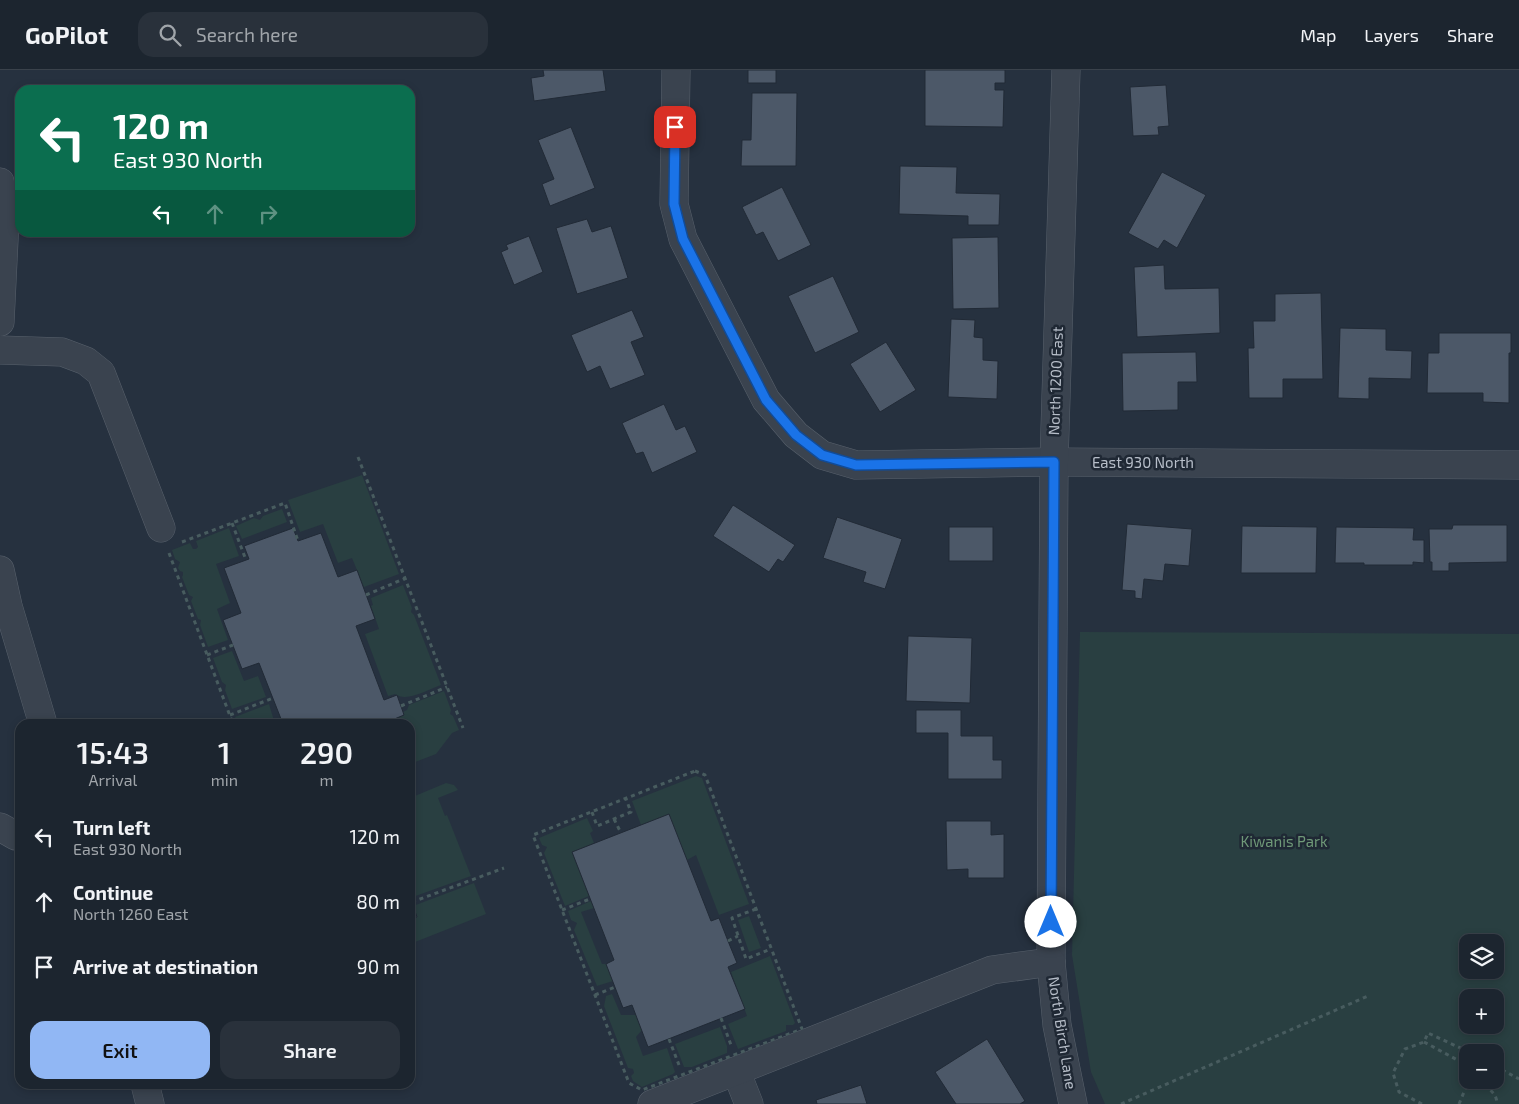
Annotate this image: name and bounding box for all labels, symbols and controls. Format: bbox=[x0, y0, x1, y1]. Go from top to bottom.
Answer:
search box bbox=[138, 12, 488, 57]
text: GoPilot bbox=[25, 20, 108, 49]
icon: search bbox=[156, 21, 184, 49]
text: Search here bbox=[196, 23, 298, 46]
text: Map bbox=[1300, 24, 1336, 46]
text: Layers bbox=[1364, 24, 1419, 46]
text: Share bbox=[1447, 24, 1494, 46]
text: 120 m bbox=[113, 104, 209, 146]
icon: left bbox=[30, 105, 95, 170]
pin bbox=[654, 106, 696, 148]
icon: arrive bbox=[661, 113, 689, 141]
text: East 930 North bbox=[113, 146, 263, 172]
icon: left bbox=[148, 200, 176, 228]
icon: ahead bbox=[201, 200, 229, 228]
icon: right bbox=[254, 200, 282, 228]
street label: North 1200 East bbox=[1044, 326, 1066, 436]
street label: East 930 North bbox=[1092, 453, 1194, 471]
text: 15:43 bbox=[77, 734, 149, 770]
text: 1 bbox=[218, 734, 231, 770]
text: 290 bbox=[300, 734, 353, 770]
text: Arrival bbox=[89, 770, 137, 789]
text: min bbox=[211, 770, 238, 789]
text: m bbox=[319, 770, 334, 789]
text: Turn left bbox=[73, 816, 150, 839]
icon: left bbox=[30, 823, 58, 851]
text: 120 m bbox=[349, 825, 400, 848]
park label: Kiwanis Park bbox=[1240, 832, 1328, 850]
text: East 930 North bbox=[73, 839, 182, 858]
text: Continue bbox=[73, 881, 153, 904]
icon: ahead bbox=[30, 888, 58, 916]
text: 80 m bbox=[356, 890, 400, 913]
position arrow bbox=[1024, 895, 1076, 947]
text: North 1260 East bbox=[73, 904, 188, 923]
map controls bbox=[1459, 934, 1504, 1089]
button: layers bbox=[1459, 934, 1504, 979]
icon: arrive bbox=[30, 953, 58, 981]
text: Arrive at destination bbox=[73, 955, 258, 978]
text: 90 m bbox=[357, 955, 400, 978]
street label: North Birch Lane bbox=[1045, 975, 1081, 1090]
button: + bbox=[1459, 989, 1504, 1034]
button: Exit bbox=[30, 1021, 210, 1079]
button: Share bbox=[220, 1021, 400, 1079]
button: − bbox=[1459, 1044, 1504, 1089]

